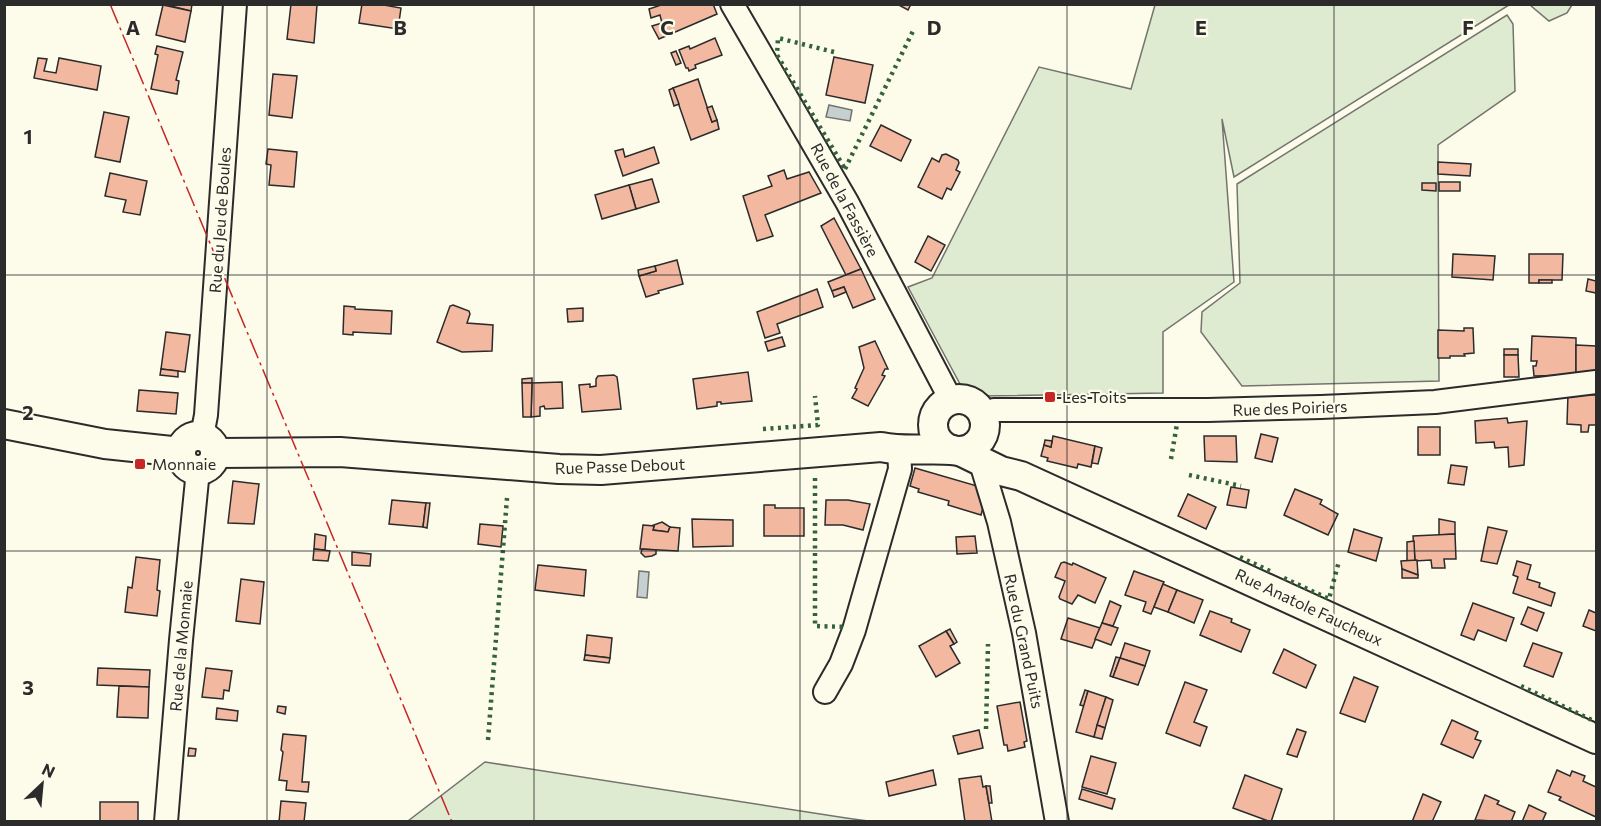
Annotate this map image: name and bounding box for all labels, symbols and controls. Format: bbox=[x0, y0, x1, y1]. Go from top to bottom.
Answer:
text: A bbox=[126, 15, 140, 39]
text: B bbox=[393, 15, 407, 39]
text: C bbox=[660, 15, 674, 39]
text: D bbox=[927, 15, 941, 39]
text: E bbox=[1195, 15, 1207, 39]
text: F bbox=[1462, 15, 1474, 39]
text: 1 bbox=[23, 124, 33, 148]
street label: Rue de la Fassière bbox=[807, 140, 883, 260]
street label: Rue du Jeu de Boules bbox=[205, 146, 234, 294]
place label: Les Toits bbox=[1062, 387, 1126, 406]
marker: Les Toits bbox=[1043, 390, 1057, 404]
street label: Rue des Poiriers bbox=[1232, 396, 1348, 419]
text: 2 bbox=[22, 400, 34, 424]
place label: Monnaie bbox=[152, 454, 216, 473]
street label: Rue Passe Debout bbox=[555, 454, 686, 477]
marker: Monnaie bbox=[133, 457, 147, 471]
street label: Rue Anatole Faucheux bbox=[1233, 564, 1386, 649]
street label: Rue du Grand Puits bbox=[1001, 572, 1048, 710]
street label: Rue de la Monnaie bbox=[165, 580, 196, 712]
text: 3 bbox=[22, 675, 34, 699]
north arrow bbox=[12, 754, 72, 814]
text: N bbox=[39, 759, 58, 781]

